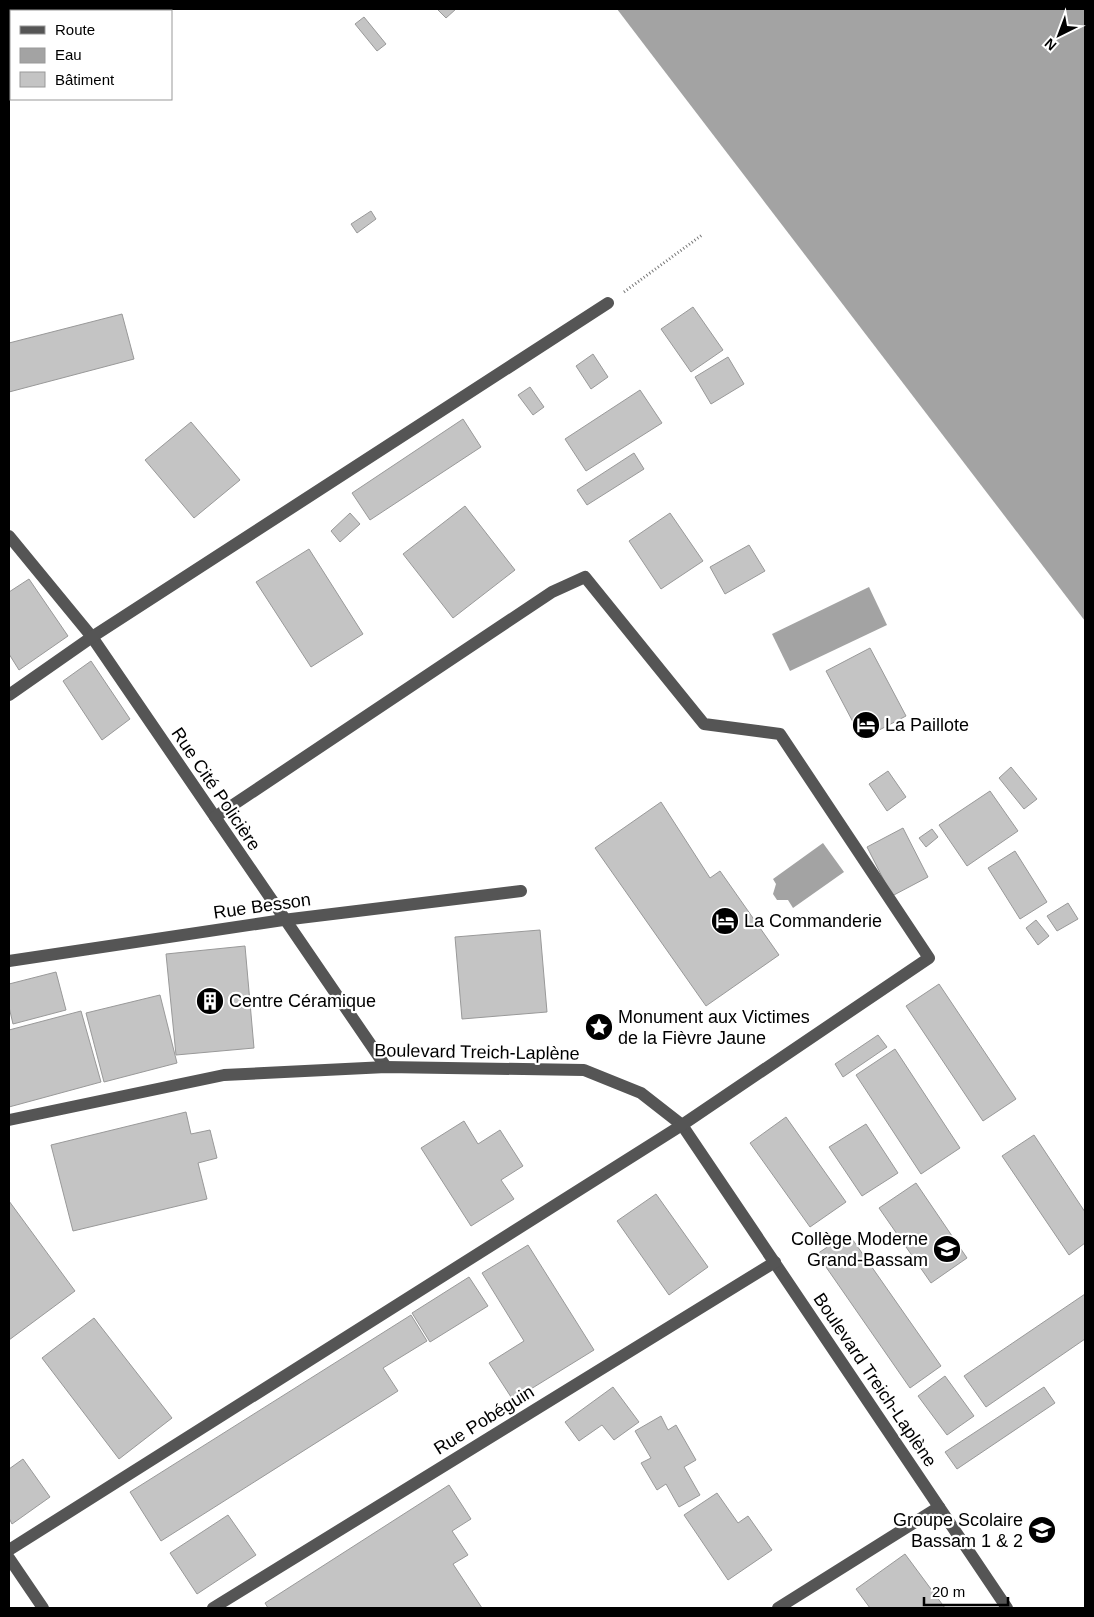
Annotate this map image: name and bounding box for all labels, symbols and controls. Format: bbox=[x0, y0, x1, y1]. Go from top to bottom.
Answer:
legend bbox=[10, 10, 172, 100]
north arrow bbox=[1034, 10, 1084, 60]
text: Route bbox=[55, 21, 95, 38]
text: N bbox=[1041, 35, 1059, 54]
text: Eau bbox=[55, 46, 82, 63]
text: Bâtiment bbox=[55, 71, 115, 88]
hotel icon: La Paillote bbox=[851, 710, 881, 740]
place label: La Paillote bbox=[885, 715, 969, 735]
street label: Rue Cité Policière bbox=[167, 724, 265, 854]
street label: Rue Besson bbox=[212, 889, 312, 923]
hotel icon: La Commanderie bbox=[710, 906, 740, 936]
place label: La Commanderie bbox=[744, 911, 882, 931]
building icon: Centre Céramique bbox=[195, 986, 225, 1016]
place label: Centre Céramique bbox=[229, 991, 376, 1011]
place label: Monument aux Victimes de la Fièvre Jaune bbox=[618, 1007, 810, 1048]
place icon: Monument aux Victimes de la Fièvre Jaune bbox=[584, 1012, 614, 1042]
street label: Boulevard Treich-Laplène bbox=[374, 1040, 580, 1064]
place label: Collège Moderne Grand-Bassam bbox=[791, 1229, 928, 1270]
school or university icon: Collège Moderne Grand-Bassam bbox=[932, 1234, 962, 1264]
street label: Boulevard Treich-Laplène bbox=[809, 1289, 941, 1471]
street label: Rue Pobéguin bbox=[430, 1381, 538, 1459]
place label: Groupe Scolaire Bassam 1 & 2 bbox=[893, 1510, 1023, 1551]
school or university icon: Groupe Scolaire Bassam 1 & 2 bbox=[1027, 1515, 1057, 1545]
scale bar bbox=[924, 1574, 1008, 1606]
text: 20 m bbox=[932, 1583, 965, 1600]

